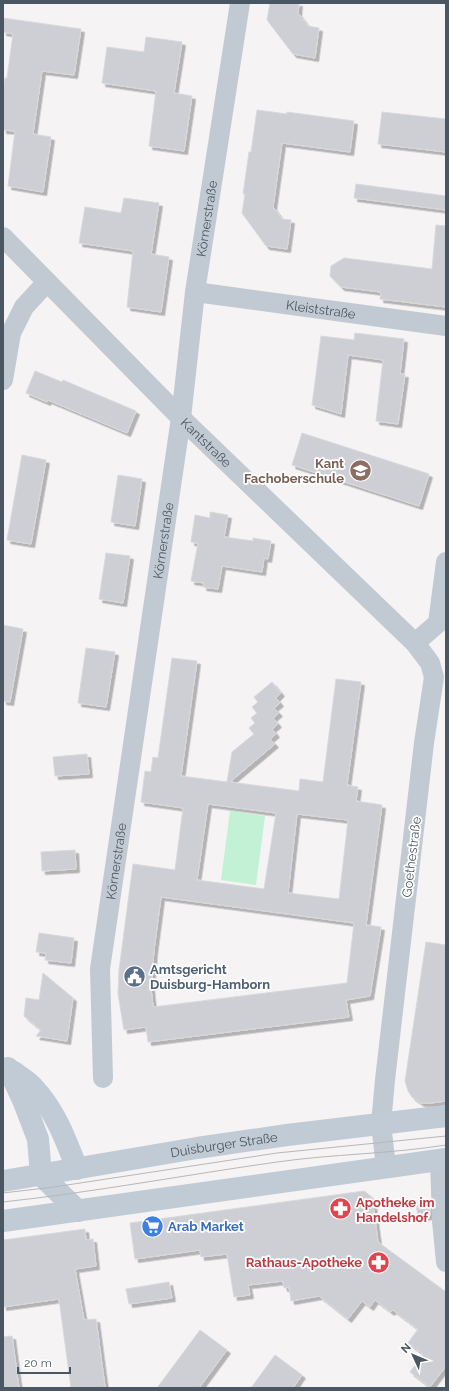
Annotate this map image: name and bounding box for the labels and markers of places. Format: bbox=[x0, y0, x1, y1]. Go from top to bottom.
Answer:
place label: Kant Fachoberschule bbox=[244, 456, 344, 486]
school or university icon: Kant Fachoberschule bbox=[347, 457, 373, 483]
place label: Amtsgericht Duisburg-Hamborn bbox=[150, 962, 270, 992]
public building icon: Amtsgericht Duisburg-Hamborn bbox=[122, 963, 148, 989]
place label: Apotheke im Handelshof bbox=[356, 1195, 435, 1225]
pharmacy icon: Apotheke im Handelshof bbox=[327, 1196, 353, 1222]
supermarket icon: Arab Market bbox=[139, 1213, 165, 1239]
place label: Arab Market bbox=[168, 1219, 244, 1234]
pharmacy icon: Rathaus-Apotheke bbox=[365, 1249, 391, 1275]
place label: Rathaus-Apotheke bbox=[246, 1255, 362, 1270]

